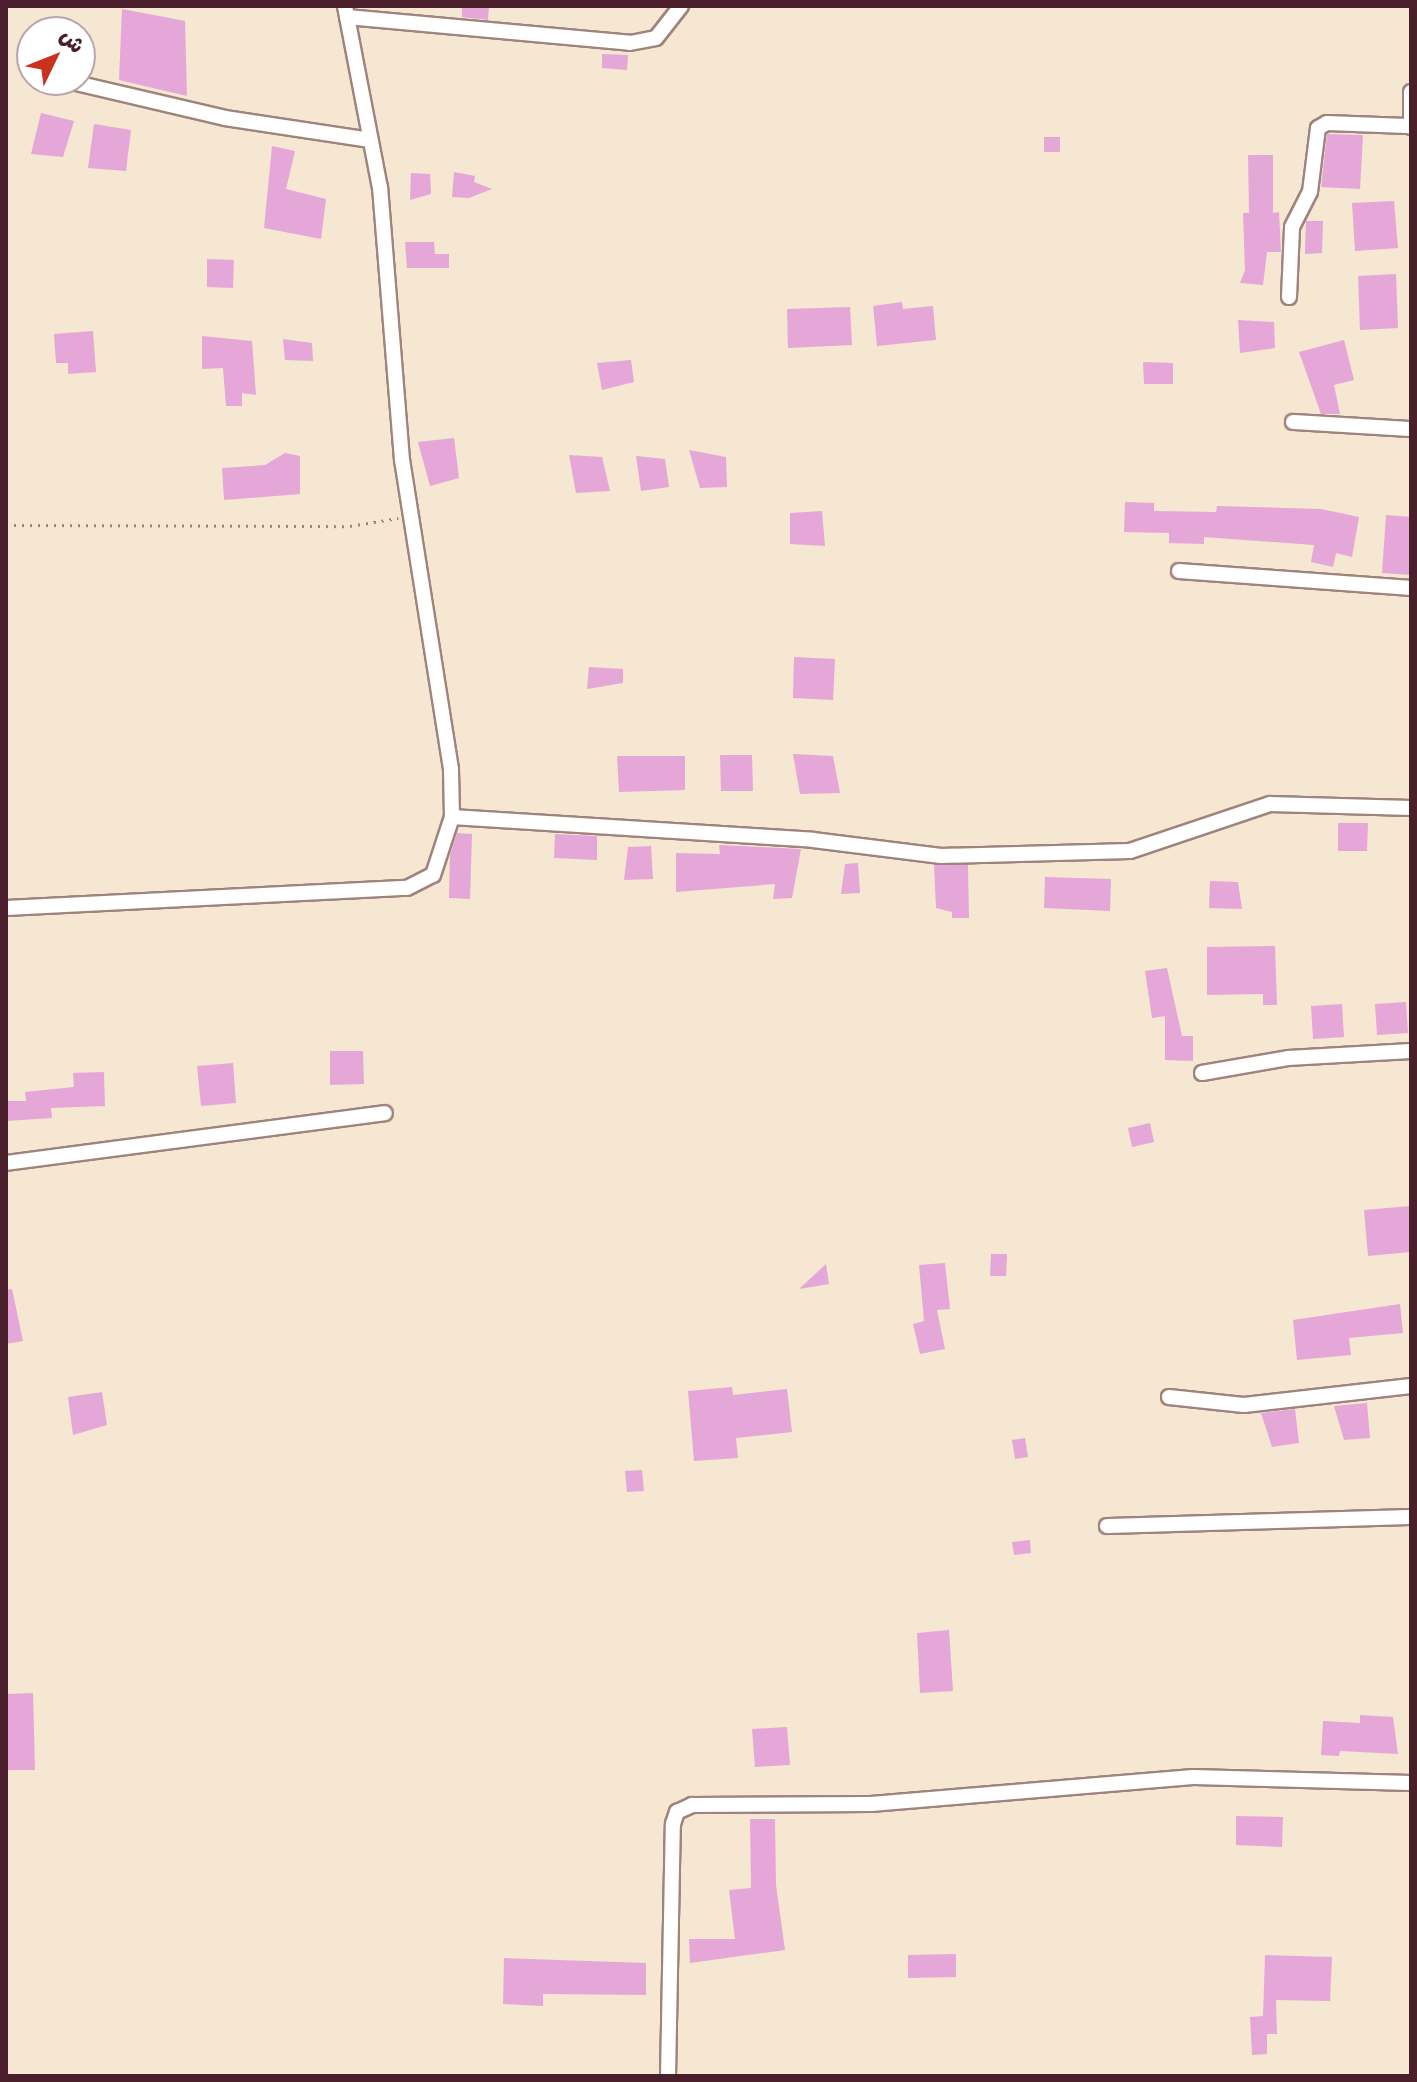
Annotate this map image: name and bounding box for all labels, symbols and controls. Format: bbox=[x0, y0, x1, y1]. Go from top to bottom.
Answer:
north arrow bbox=[16, 16, 96, 96]
text: ش bbox=[54, 23, 91, 59]

